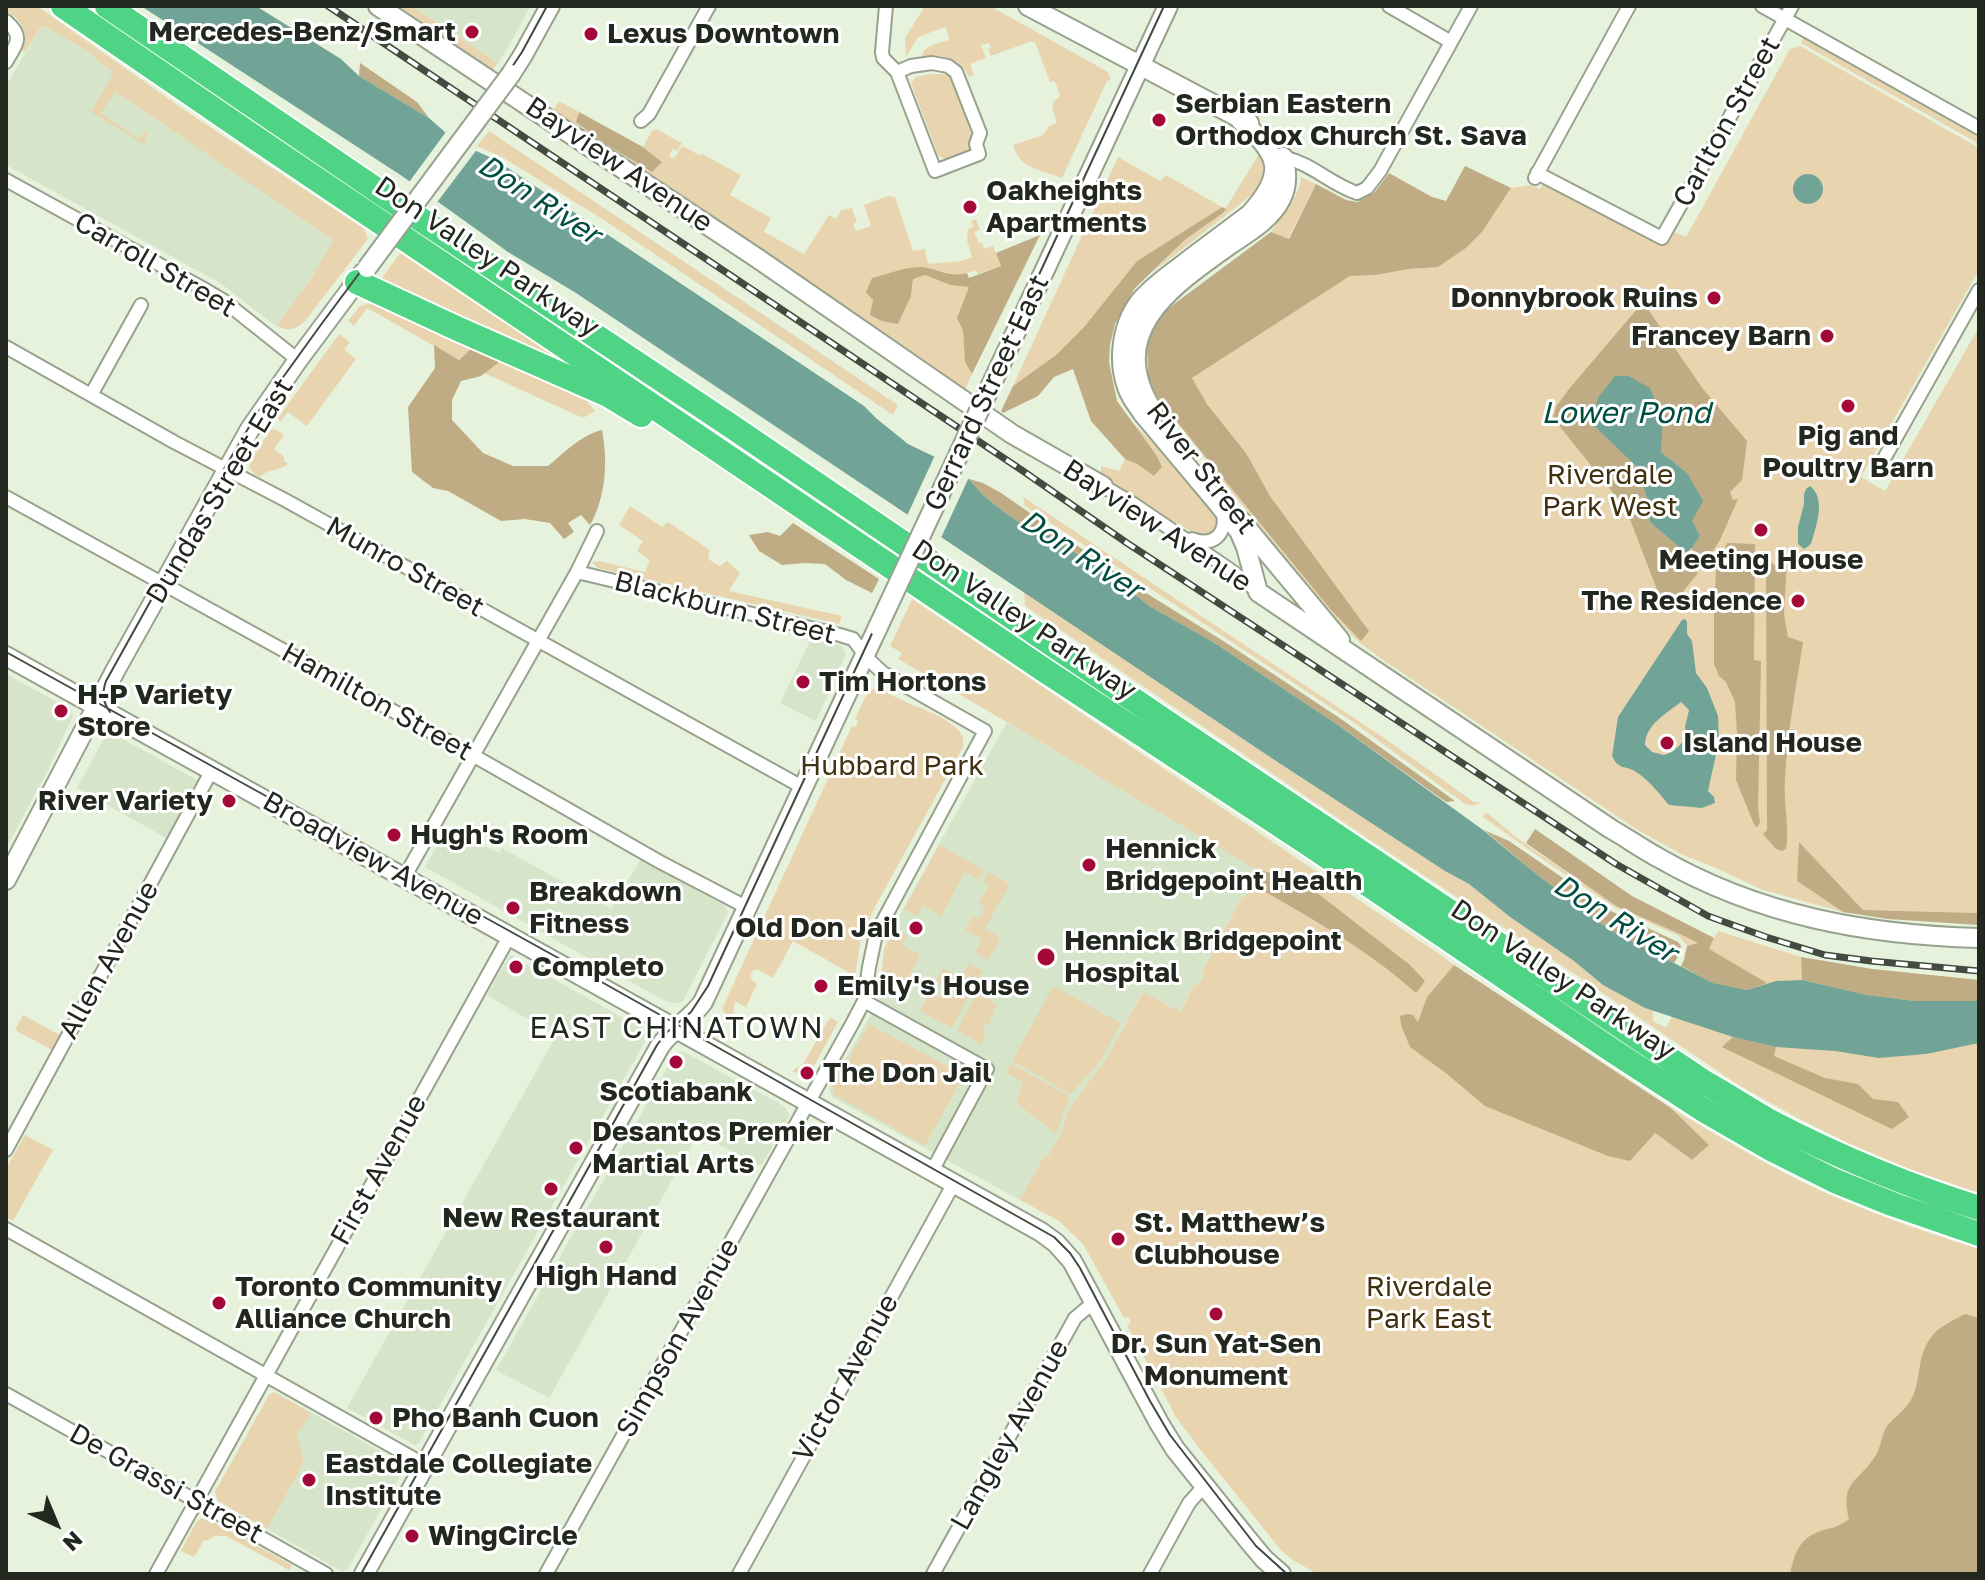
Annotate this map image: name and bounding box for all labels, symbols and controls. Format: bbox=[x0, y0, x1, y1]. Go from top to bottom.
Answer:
place label: Mercedes-Benz/Smart bbox=[148, 15, 456, 49]
place label: Lexus Downtown bbox=[607, 17, 839, 51]
marker: Mercedes-Benz/Smart bbox=[463, 23, 481, 41]
marker: Lexus Downtown bbox=[582, 25, 600, 43]
street label: Carlton Street bbox=[1666, 31, 1788, 213]
place label: Serbian Eastern Orthodox Church St. Sava bbox=[1175, 87, 1527, 153]
street label: Bayview Avenue bbox=[519, 90, 719, 240]
marker: Serbian Eastern Orthodox Church St. Sava bbox=[1150, 111, 1168, 129]
water label: Don River bbox=[471, 147, 607, 253]
street label: Don Valley Parkway bbox=[368, 169, 606, 345]
place label: Oakheights Apartments bbox=[986, 174, 1147, 240]
marker: Oakheights Apartments bbox=[961, 198, 979, 216]
street label: Carroll Street bbox=[68, 205, 242, 325]
street label: Gerrard Street East bbox=[918, 270, 1056, 516]
place label: Donnybrook Ruins bbox=[1450, 281, 1698, 315]
marker: Donnybrook Ruins bbox=[1705, 289, 1723, 307]
place label: Francey Barn bbox=[1631, 319, 1811, 353]
marker: Francey Barn bbox=[1818, 327, 1836, 345]
street label: Dundas Street East bbox=[139, 372, 301, 610]
street label: River Street bbox=[1139, 395, 1263, 541]
water label: Lower Pond bbox=[1541, 395, 1711, 431]
marker: Pig and Poultry Barn bbox=[1839, 397, 1857, 415]
place label: Pig and Poultry Barn bbox=[1762, 419, 1934, 485]
street label: Bayview Avenue bbox=[1056, 452, 1258, 600]
park label: Riverdale Park West bbox=[1542, 458, 1678, 524]
water label: Don River bbox=[1013, 502, 1149, 608]
street label: Munro Street bbox=[320, 510, 490, 624]
marker: Meeting House bbox=[1752, 521, 1770, 539]
street label: Don Valley Parkway bbox=[905, 532, 1143, 708]
place label: Meeting House bbox=[1659, 543, 1863, 577]
street label: Blackburn Street bbox=[611, 564, 839, 652]
place label: The Residence bbox=[1581, 584, 1782, 618]
marker: The Residence bbox=[1789, 592, 1807, 610]
street label: Hamilton Street bbox=[276, 636, 478, 768]
place label: Tim Hortons bbox=[819, 665, 987, 699]
marker: Tim Hortons bbox=[794, 673, 812, 691]
place label: H-P Variety Store bbox=[77, 678, 232, 744]
marker: H-P Variety Store bbox=[52, 702, 70, 720]
place label: Island House bbox=[1683, 726, 1862, 760]
marker: Island House bbox=[1658, 734, 1676, 752]
park label: Hubbard Park bbox=[800, 749, 984, 783]
place label: River Variety bbox=[38, 784, 213, 818]
street label: Broadview Avenue bbox=[257, 784, 489, 934]
marker: River Variety bbox=[220, 792, 238, 810]
place label: Hugh's Room bbox=[410, 818, 588, 852]
marker: Hugh's Room bbox=[385, 826, 403, 844]
place label: Hennick Bridgepoint Health bbox=[1105, 832, 1362, 898]
marker: Hennick Bridgepoint Health bbox=[1080, 856, 1098, 874]
water label: Don River bbox=[1547, 867, 1683, 971]
street label: Allen Avenue bbox=[52, 875, 166, 1045]
place label: Breakdown Fitness bbox=[529, 875, 682, 941]
street label: Don Valley Parkway bbox=[1444, 892, 1682, 1068]
marker: Breakdown Fitness bbox=[504, 899, 522, 917]
place label: Old Don Jail bbox=[735, 911, 900, 945]
marker: Old Don Jail bbox=[907, 919, 925, 937]
place label: Hennick Bridgepoint Hospital bbox=[1064, 924, 1342, 990]
marker: Hennick Bridgepoint Hospital bbox=[1035, 946, 1057, 968]
place label: Completo bbox=[532, 950, 664, 984]
marker: Completo bbox=[507, 958, 525, 976]
place label: Emily's House bbox=[837, 969, 1030, 1003]
marker: Emily's House bbox=[812, 977, 830, 995]
district label: EAST CHINATOWN bbox=[529, 1010, 825, 1046]
marker: Scotiabank bbox=[667, 1053, 685, 1071]
place label: The Don Jail bbox=[823, 1056, 992, 1090]
marker: The Don Jail bbox=[798, 1064, 816, 1082]
place label: Scotiabank bbox=[599, 1075, 753, 1109]
street label: First Avenue bbox=[324, 1089, 434, 1251]
place label: Desantos Premier Martial Arts bbox=[592, 1115, 833, 1181]
marker: Desantos Premier Martial Arts bbox=[567, 1139, 585, 1157]
marker: New Restaurant bbox=[542, 1180, 560, 1198]
place label: New Restaurant bbox=[442, 1201, 660, 1235]
place label: St. Matthew’s Clubhouse bbox=[1134, 1206, 1325, 1272]
marker: St. Matthew’s Clubhouse bbox=[1109, 1230, 1127, 1248]
street label: Simpson Avenue bbox=[609, 1233, 747, 1443]
marker: High Hand bbox=[597, 1238, 615, 1256]
place label: High Hand bbox=[535, 1259, 677, 1293]
place label: Toronto Community Alliance Church bbox=[235, 1270, 502, 1336]
park label: Riverdale Park East bbox=[1366, 1270, 1492, 1336]
street label: Victor Avenue bbox=[786, 1288, 906, 1468]
marker: Toronto Community Alliance Church bbox=[210, 1294, 228, 1312]
marker: Dr. Sun Yat-Sen Monument bbox=[1207, 1305, 1225, 1323]
place label: Dr. Sun Yat-Sen Monument bbox=[1111, 1327, 1321, 1393]
street label: Langley Avenue bbox=[944, 1334, 1076, 1536]
place label: Pho Banh Cuon bbox=[392, 1401, 599, 1435]
marker: Pho Banh Cuon bbox=[367, 1409, 385, 1427]
street label: De Grassi Street bbox=[63, 1417, 269, 1551]
place label: Eastdale Collegiate Institute bbox=[325, 1447, 592, 1513]
marker: Eastdale Collegiate Institute bbox=[300, 1471, 318, 1489]
north arrow bbox=[16, 1484, 96, 1564]
place label: WingCircle bbox=[428, 1519, 578, 1553]
text: N bbox=[58, 1526, 88, 1557]
marker: WingCircle bbox=[403, 1527, 421, 1545]

